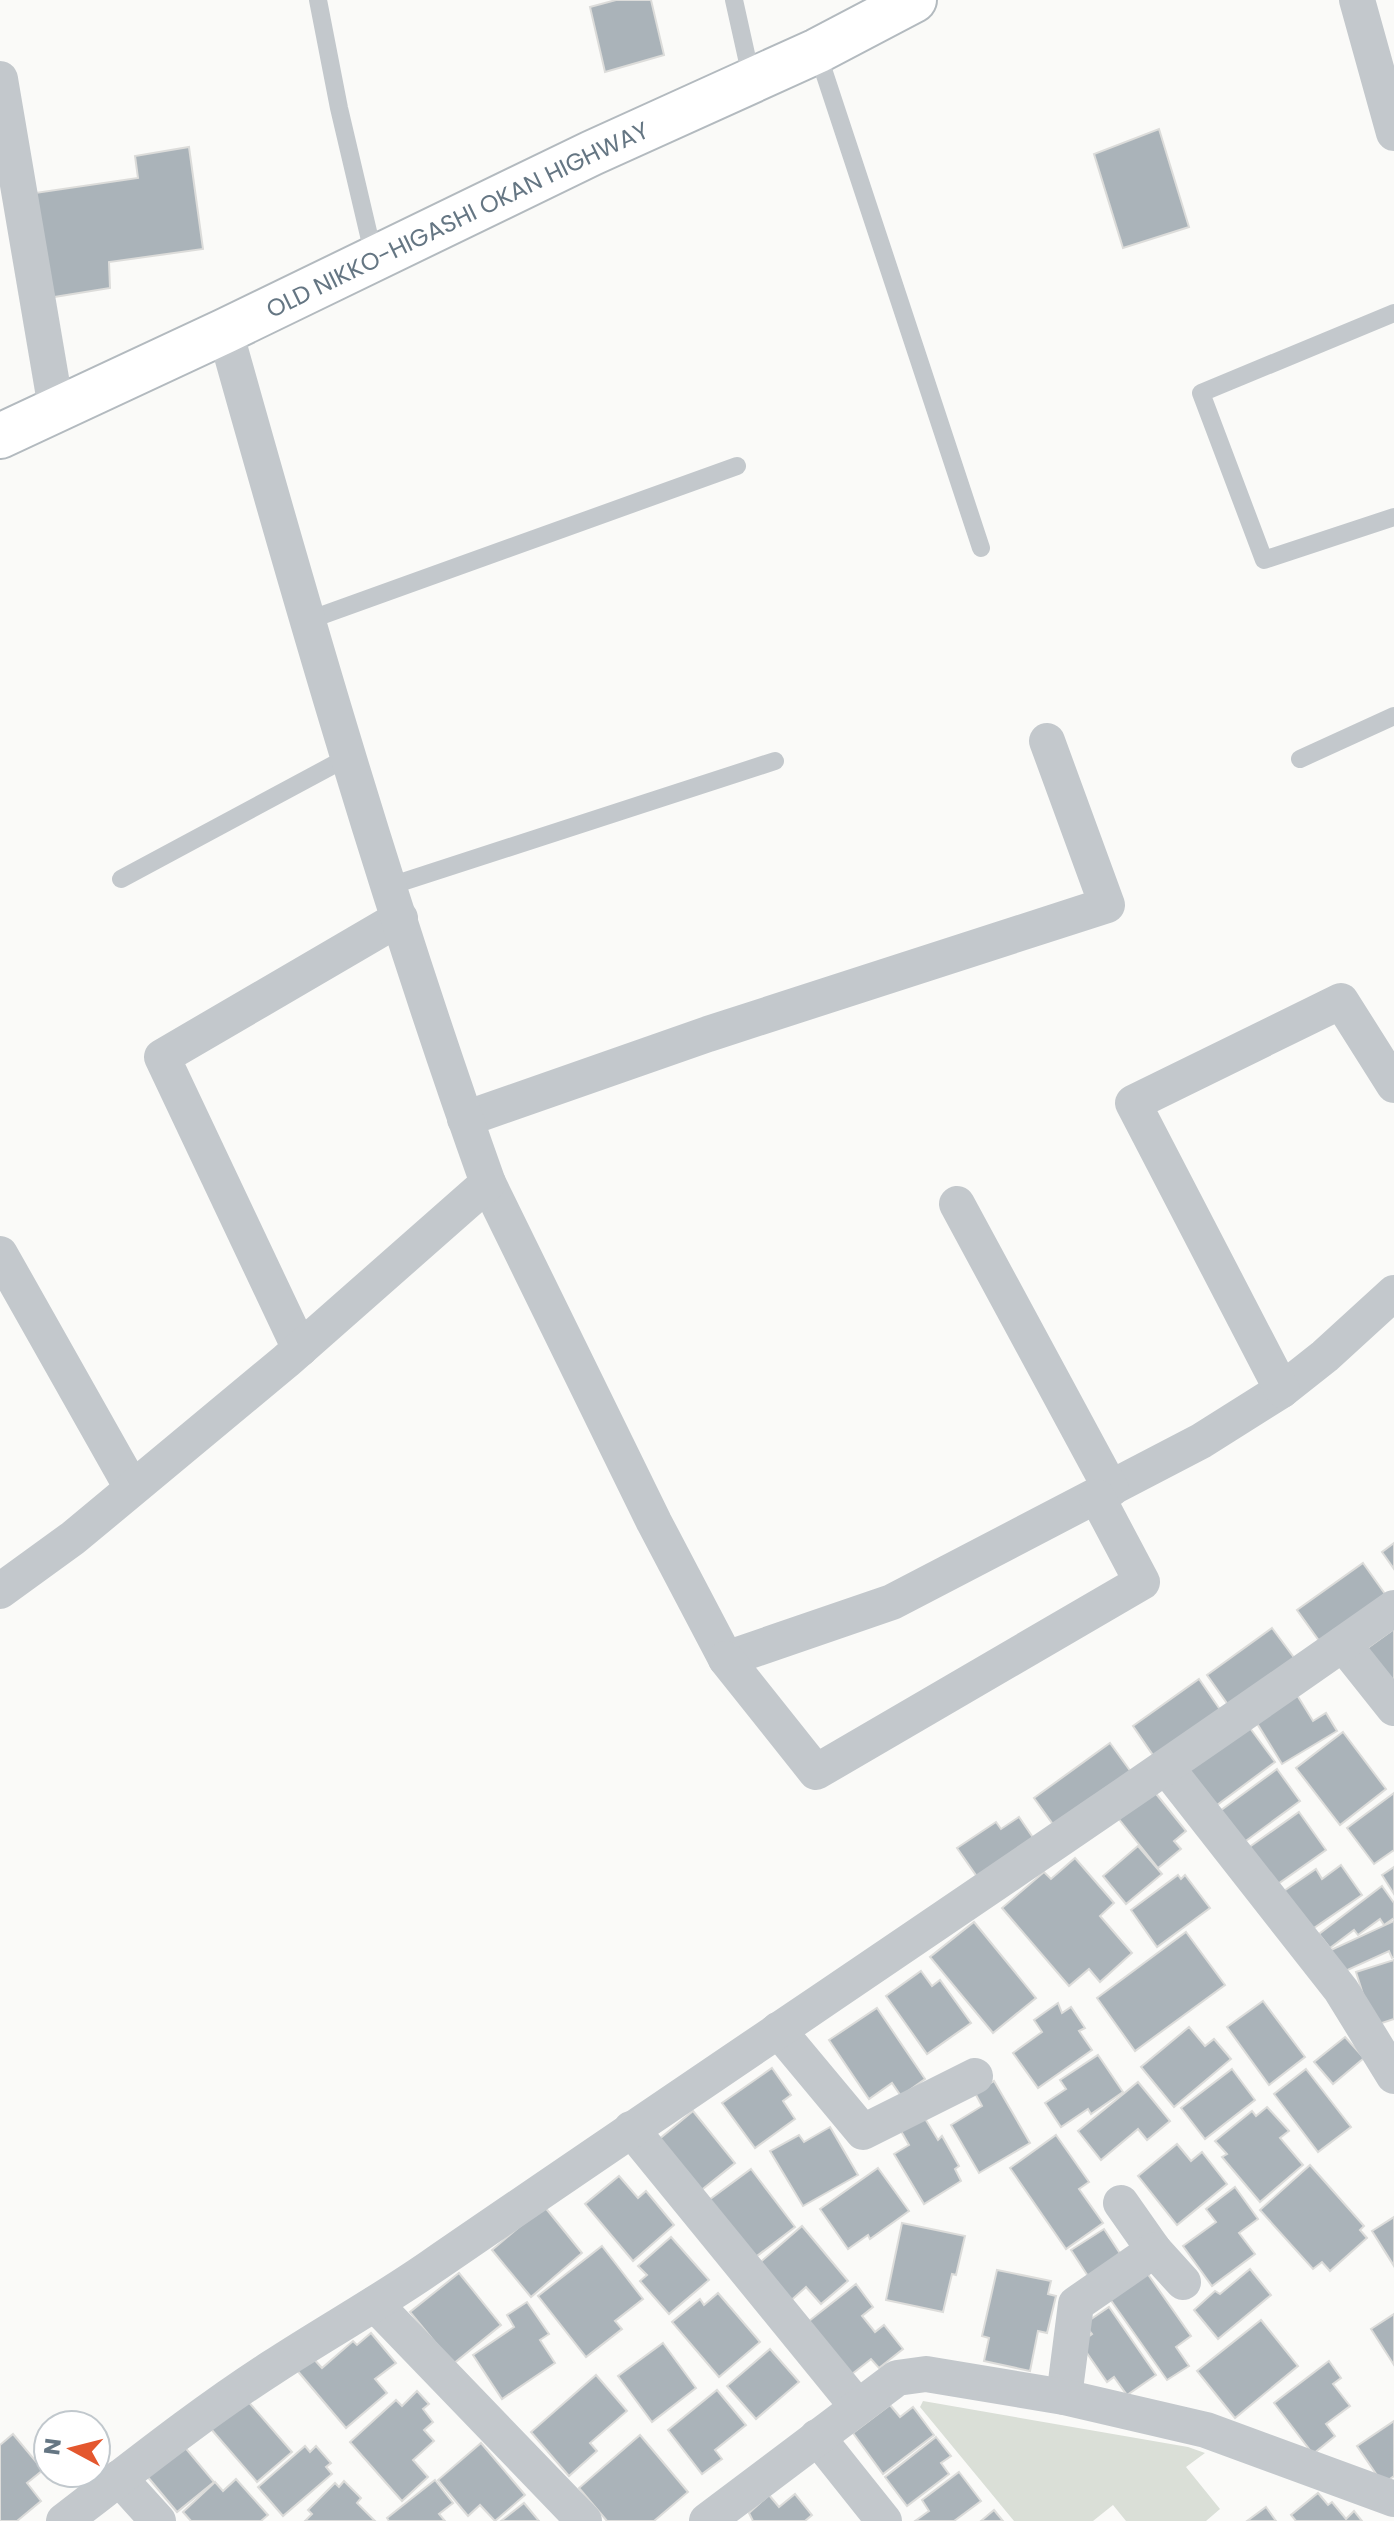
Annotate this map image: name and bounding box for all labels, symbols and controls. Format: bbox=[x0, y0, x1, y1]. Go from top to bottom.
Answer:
street label: OLD NIKKO-HIGASHI OKAN HIGHWAY bbox=[260, 113, 654, 325]
north arrow bbox=[32, 2409, 112, 2489]
text: N bbox=[36, 2437, 69, 2457]

